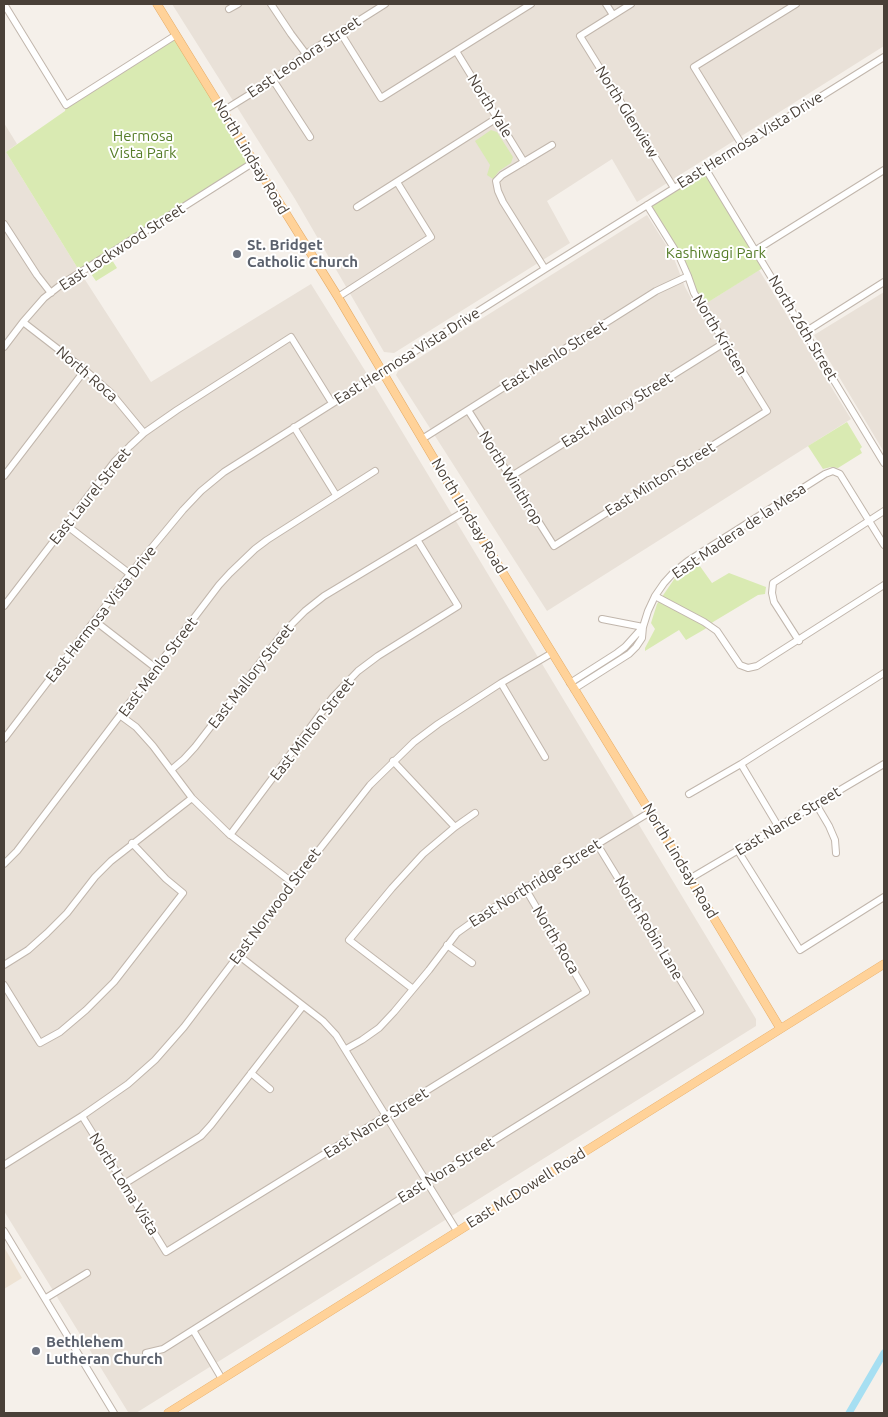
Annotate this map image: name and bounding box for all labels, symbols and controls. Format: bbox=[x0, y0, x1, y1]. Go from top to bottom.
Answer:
street label: East Leonora Street bbox=[244, 12, 364, 102]
street label: North Glenview bbox=[592, 63, 662, 161]
street label: North Yale bbox=[464, 71, 516, 141]
street label: East Hermosa Vista Drive bbox=[674, 88, 826, 192]
street label: North Lindsay Road bbox=[210, 96, 292, 218]
park label: Hermosa Vista Park bbox=[110, 127, 176, 162]
street label: East Lockwood Street bbox=[56, 200, 188, 294]
place label: St. Bridget Catholic Church bbox=[247, 236, 358, 271]
park label: Kashiwagi Park bbox=[666, 244, 766, 262]
marker: St. Bridget Catholic Church bbox=[231, 248, 243, 260]
street label: North 26th Street bbox=[764, 272, 842, 384]
street label: North Kristen bbox=[689, 291, 751, 379]
street label: East Hermosa Vista Drive bbox=[331, 304, 483, 408]
street label: East Menlo Street bbox=[498, 317, 610, 395]
street label: North Roca bbox=[52, 342, 122, 406]
street label: East Mallory Street bbox=[558, 368, 676, 452]
street label: North Winthrop bbox=[475, 428, 547, 528]
street label: East Minton Street bbox=[602, 438, 718, 520]
street label: East Laurel Street bbox=[46, 444, 134, 548]
street label: North Lindsay Road bbox=[428, 455, 510, 577]
street label: East Madera de la Mesa bbox=[669, 479, 809, 583]
street label: East Hermosa Vista Drive bbox=[42, 542, 160, 686]
street label: East Menlo Street bbox=[115, 614, 201, 720]
street label: East Mallory Street bbox=[205, 620, 297, 732]
street label: East Minton Street bbox=[266, 674, 358, 784]
street label: East Nance Street bbox=[732, 783, 844, 859]
street label: North Lindsay Road bbox=[639, 800, 721, 922]
street label: East Northridge Street bbox=[466, 835, 604, 931]
street label: East Norwood Street bbox=[225, 844, 325, 968]
street label: North Robin Lane bbox=[611, 873, 687, 983]
street label: North Roca bbox=[529, 903, 583, 977]
street label: East Nance Street bbox=[321, 1084, 431, 1162]
street label: North Loma Vista bbox=[85, 1129, 163, 1239]
street label: East Nora Street bbox=[395, 1133, 497, 1207]
street label: East McDowell Road bbox=[463, 1144, 589, 1232]
place label: Bethlehem Lutheran Church bbox=[46, 1333, 163, 1368]
marker: Bethlehem Lutheran Church bbox=[30, 1345, 42, 1357]

